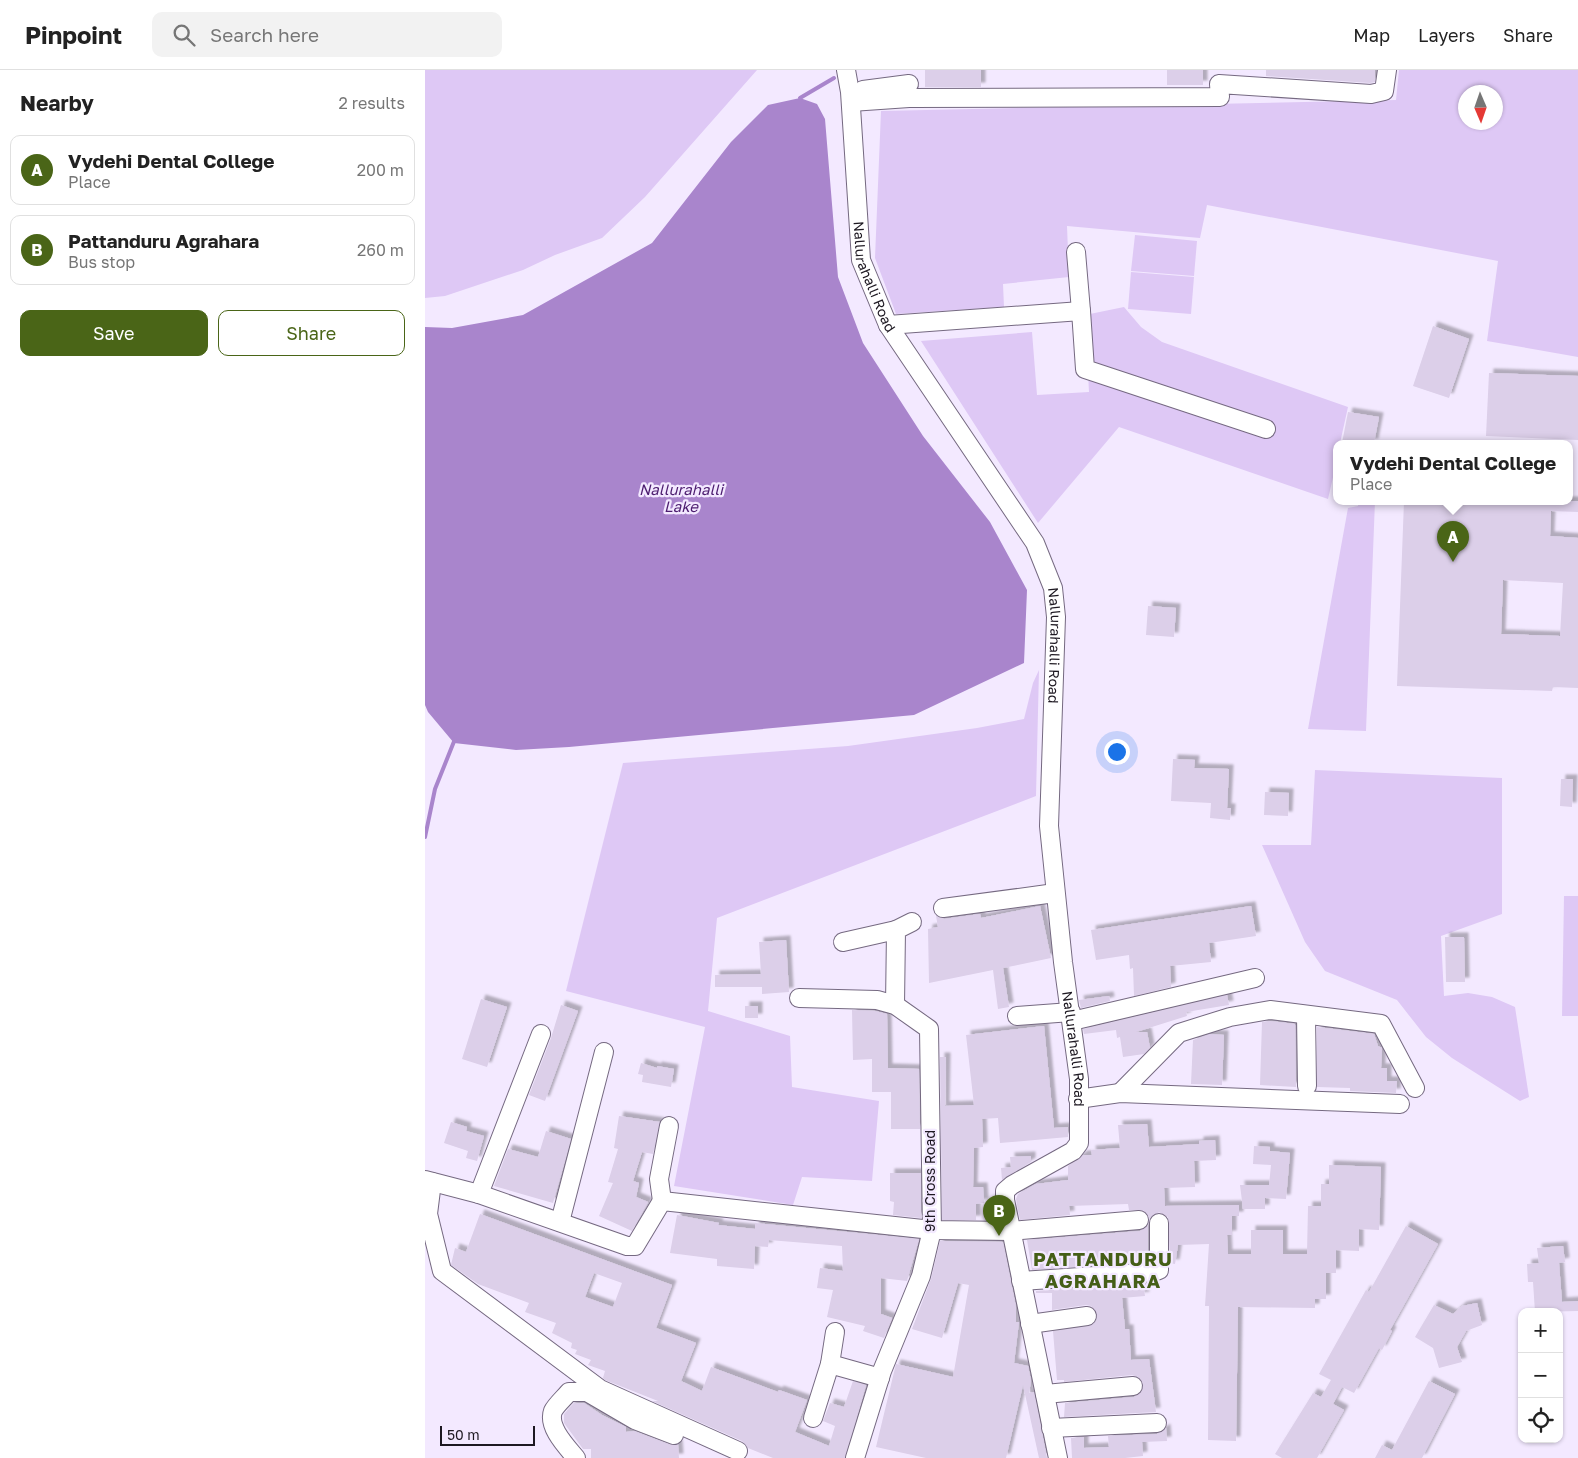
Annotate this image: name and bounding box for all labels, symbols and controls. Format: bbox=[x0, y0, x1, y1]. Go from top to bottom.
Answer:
search box bbox=[152, 12, 502, 57]
text: Pinpoint bbox=[25, 20, 122, 49]
icon: search bbox=[170, 21, 198, 49]
text: Search here bbox=[210, 23, 319, 46]
text: Map bbox=[1353, 24, 1390, 46]
text: Layers bbox=[1418, 24, 1475, 46]
text: Share bbox=[1503, 24, 1553, 46]
north arrow bbox=[1458, 85, 1503, 130]
text: Nearby bbox=[20, 90, 94, 116]
text: 2 results bbox=[339, 93, 405, 113]
text: Vydehi Dental College bbox=[68, 149, 275, 172]
text: A bbox=[31, 160, 43, 180]
text: 200 m bbox=[357, 160, 404, 180]
text: Place bbox=[68, 172, 111, 192]
street label: Nallurahalli Road bbox=[850, 221, 899, 335]
text: Pattanduru Agrahara bbox=[68, 229, 259, 252]
text: B bbox=[31, 240, 43, 260]
text: 260 m bbox=[357, 240, 404, 260]
text: Bus stop bbox=[68, 252, 135, 272]
button: Save bbox=[20, 310, 208, 356]
button: Share bbox=[218, 310, 405, 356]
popup bbox=[1333, 440, 1573, 505]
text: Vydehi Dental College bbox=[1350, 451, 1556, 474]
text: Place bbox=[1350, 474, 1392, 494]
water label: Nallurahalli Lake bbox=[639, 480, 725, 515]
pin: A bbox=[1437, 521, 1469, 562]
street label: Nallurahalli Road bbox=[1045, 586, 1065, 704]
your location bbox=[1104, 739, 1130, 765]
street label: Nallurahalli Road bbox=[1059, 990, 1088, 1107]
street label: 9th Cross Road bbox=[921, 1130, 938, 1232]
pin: B bbox=[983, 1195, 1015, 1236]
district label: PATTANDURU AGRAHARA bbox=[1033, 1247, 1173, 1292]
map controls bbox=[1518, 1308, 1563, 1443]
button: + bbox=[1518, 1308, 1563, 1353]
button: − bbox=[1518, 1353, 1563, 1398]
button: locate bbox=[1518, 1398, 1563, 1443]
scale bar bbox=[440, 1423, 535, 1446]
text: 50 m bbox=[447, 1426, 480, 1443]

